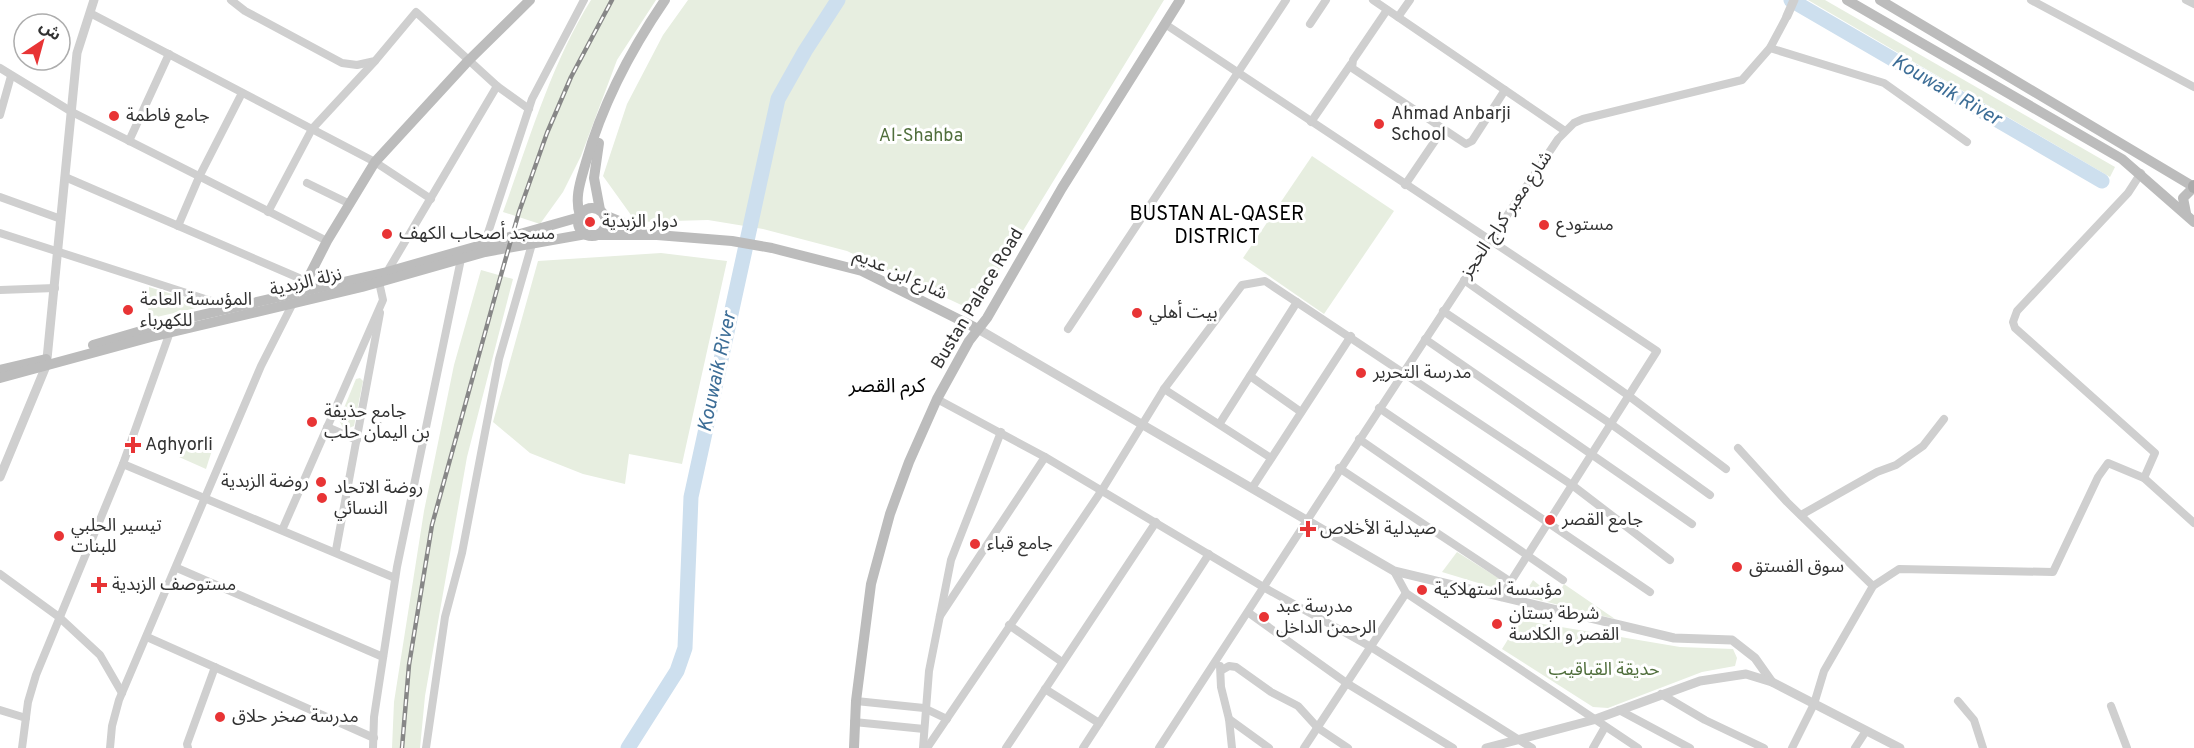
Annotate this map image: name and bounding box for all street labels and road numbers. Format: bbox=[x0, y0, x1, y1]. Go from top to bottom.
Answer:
street label: شارع معبر كراج الحجز bbox=[1455, 147, 1559, 285]
street label: Bustan Palace Road bbox=[927, 224, 1029, 374]
street label: شارع ابن عديم bbox=[849, 244, 950, 307]
street label: نزلة الزبدية bbox=[268, 264, 344, 302]

